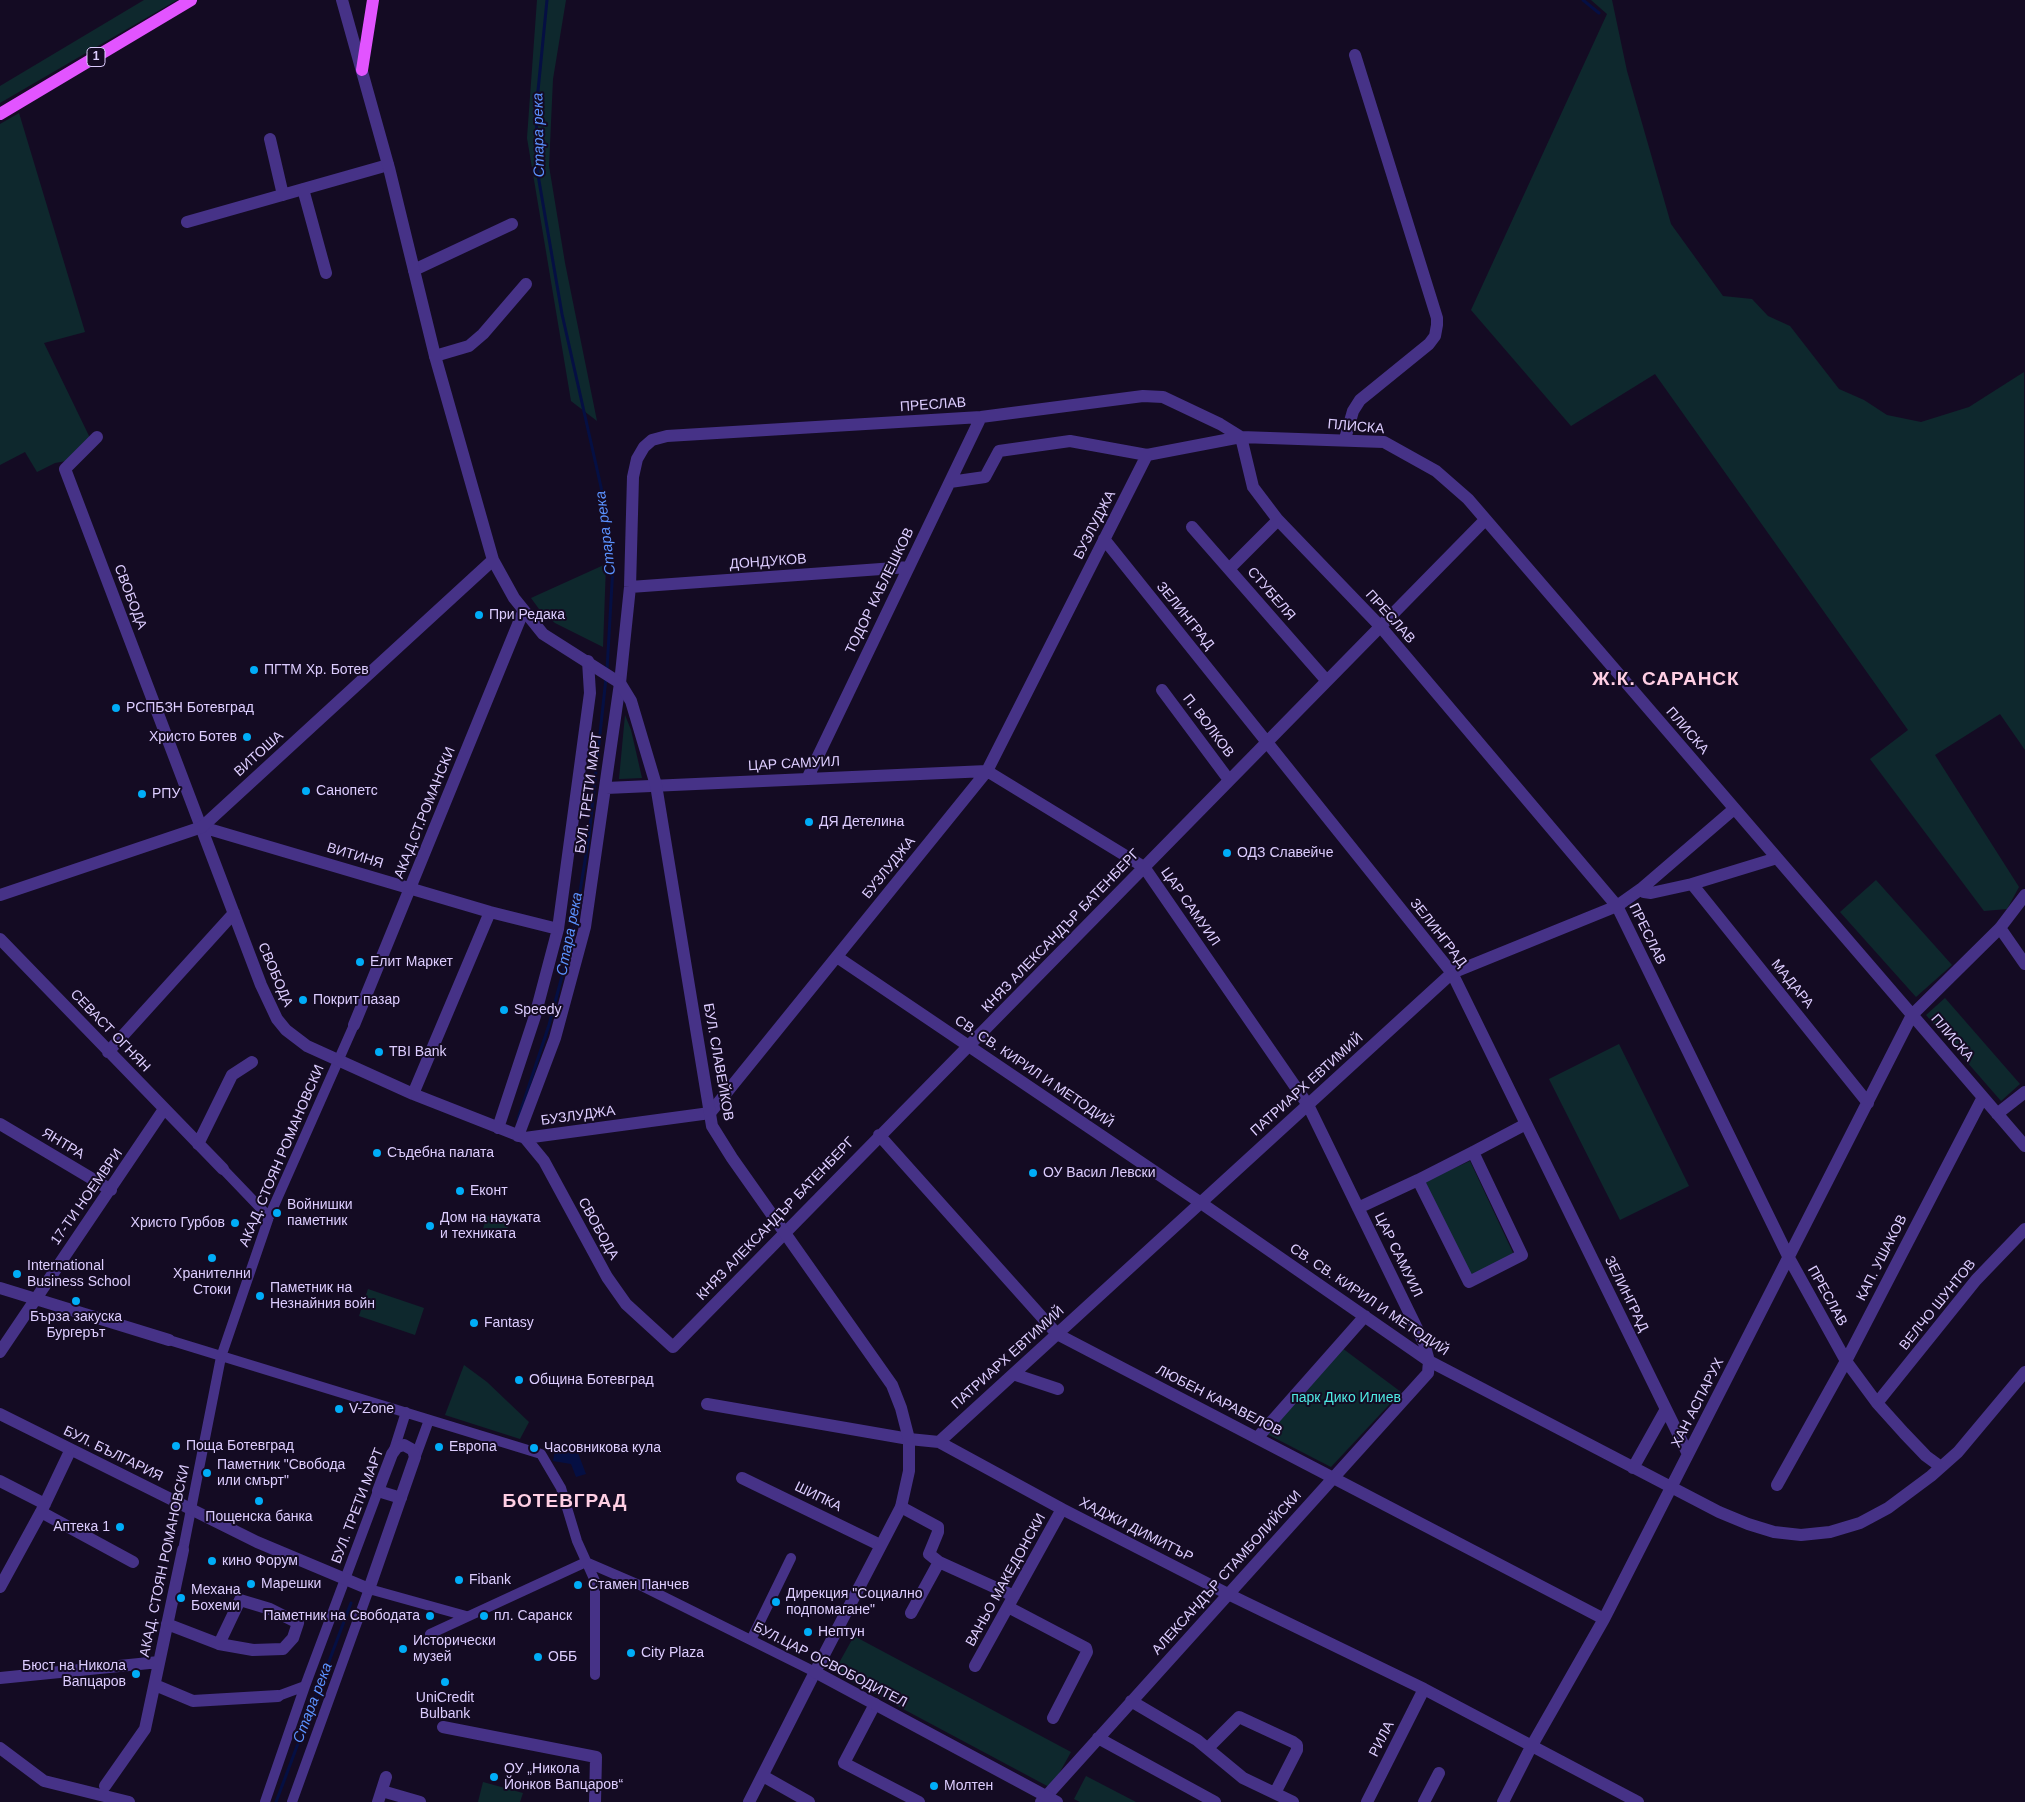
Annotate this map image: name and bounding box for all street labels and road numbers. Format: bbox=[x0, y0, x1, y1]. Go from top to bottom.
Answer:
road number: 1 bbox=[87, 48, 105, 66]
street label: ПРЕСЛАВ bbox=[899, 394, 967, 416]
street label: ПЛИСКА bbox=[1327, 416, 1385, 438]
street label: БУЗЛУДЖА bbox=[1071, 488, 1119, 562]
street label: ТОДОР КАБЛЕШКОВ bbox=[842, 525, 918, 657]
street label: ДОНДУКОВ bbox=[729, 551, 807, 573]
street label: СВОБОДА bbox=[110, 562, 150, 632]
street label: СТУБЕЛЯ bbox=[1243, 564, 1299, 624]
street label: ЗЕЛИНГРАД bbox=[1153, 579, 1217, 653]
street label: ПРЕСЛАВ bbox=[1362, 587, 1418, 647]
street label: П. ВОЛКОВ bbox=[1179, 691, 1237, 761]
street label: ПЛИСКА bbox=[1662, 704, 1712, 758]
street label: ВИТОША bbox=[231, 728, 287, 780]
street label: БУЛ. ТРЕТИ МАРТ bbox=[572, 731, 606, 855]
street label: АКАД.СТ.РОМАНСКИ bbox=[391, 745, 459, 881]
street label: ЦАР САМУИЛ bbox=[748, 753, 840, 775]
street label: БУЗЛУДЖА bbox=[859, 834, 919, 902]
street label: ВИТИНЯ bbox=[325, 839, 385, 873]
street label: КНЯЗ АЛЕКСАНДЪР БАТЕНБЕРГ bbox=[978, 846, 1144, 1016]
street label: ЦАР САМУИЛ bbox=[1157, 865, 1223, 949]
street label: ЗЕЛИНГРАД bbox=[1406, 895, 1470, 971]
street label: ПРЕСЛАВ bbox=[1625, 901, 1669, 967]
street label: СВОБОДА bbox=[254, 940, 296, 1010]
street label: МАДАРА bbox=[1767, 956, 1817, 1012]
street label: СЕВАСТ ОГНЯН bbox=[66, 986, 154, 1076]
street label: БУЛ. СЛАВЕЙКОВ bbox=[699, 1002, 737, 1122]
street label: ПЛИСКА bbox=[1927, 1011, 1977, 1065]
street label: СВ. СВ. КИРИЛ И МЕТОДИЙ bbox=[951, 1012, 1117, 1132]
street label: ПАТРИАРХ ЕВТИМИЙ bbox=[1247, 1030, 1367, 1140]
street label: АКАД. СТОЯН РОМАНОВСКИ bbox=[236, 1063, 328, 1249]
street label: БУЗЛУДЖА bbox=[540, 1102, 616, 1130]
street label: ЯНТРА bbox=[39, 1125, 87, 1163]
street label: КНЯЗ АЛЕКСАНДЪР БАТЕНБЕРГ bbox=[693, 1134, 859, 1304]
street label: 17-ТИ НОЕМВРИ bbox=[48, 1146, 126, 1248]
street label: СВОБОДА bbox=[574, 1195, 622, 1263]
street label: ЦАР САМУИЛ bbox=[1370, 1210, 1426, 1300]
street label: КАП. УШАКОВ bbox=[1853, 1212, 1911, 1304]
street label: СВ. СВ. КИРИЛ И МЕТОДИЙ bbox=[1286, 1240, 1452, 1360]
street label: ЗЕЛИНГРАД bbox=[1600, 1253, 1652, 1335]
street label: ВЕЛЧО ШУНТОВ bbox=[1896, 1256, 1980, 1354]
street label: ПРЕСЛАВ bbox=[1804, 1263, 1850, 1329]
street label: ПАТРИАРХ ЕВТИМИЙ bbox=[948, 1303, 1068, 1413]
street label: ХАН АСПАРУХ bbox=[1668, 1355, 1728, 1451]
street label: ЛЮБЕН КАРАВЕЛОВ bbox=[1153, 1362, 1285, 1440]
street label: БУЛ. БЪЛГАРИЯ bbox=[60, 1423, 166, 1485]
street label: БУЛ. ТРЕТИ МАРТ bbox=[328, 1446, 388, 1566]
street label: АКАД. СТОЯН РОМАНОВСКИ bbox=[136, 1463, 194, 1659]
street label: ШИПКА bbox=[792, 1478, 844, 1516]
street label: АЛЕКСАНДЪР СТАМБОЛИЙСКИ bbox=[1149, 1487, 1305, 1659]
street label: ХАДЖИ ДИМИТЪР bbox=[1076, 1494, 1196, 1566]
street label: ВАНЬО МАКЕДОНСКИ bbox=[962, 1511, 1050, 1649]
street label: БУЛ.ЦАР ОСВОБОДИТЕЛ bbox=[750, 1619, 910, 1711]
street label: РИЛА bbox=[1366, 1718, 1398, 1760]

